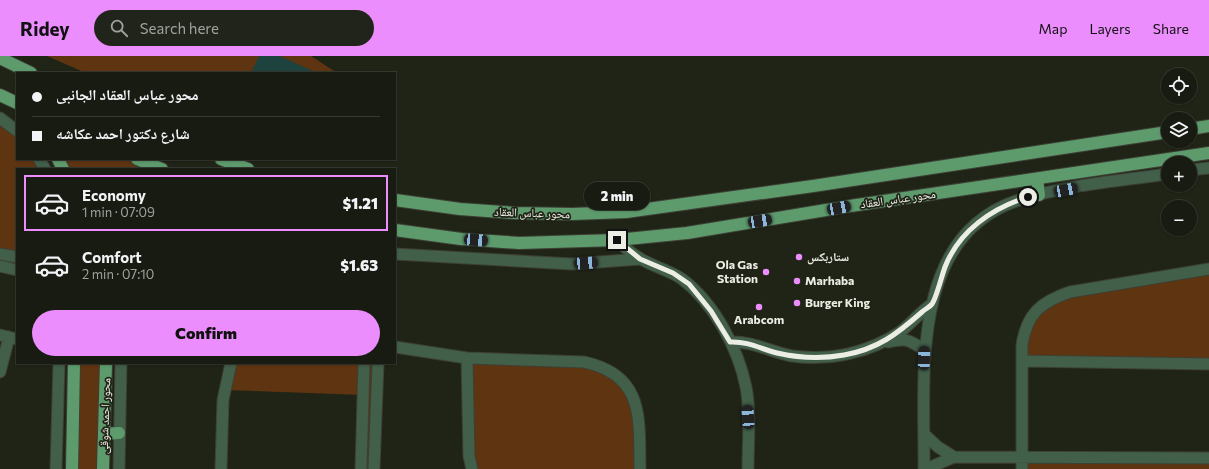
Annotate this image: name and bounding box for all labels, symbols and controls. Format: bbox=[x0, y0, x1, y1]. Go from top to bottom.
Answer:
search box bbox=[94, 10, 374, 46]
text: Ridey bbox=[20, 17, 70, 40]
icon: search bbox=[108, 17, 130, 39]
text: Search here bbox=[140, 19, 219, 37]
text: Map bbox=[1039, 20, 1067, 37]
text: Layers bbox=[1089, 20, 1131, 37]
text: Share bbox=[1153, 20, 1189, 37]
map controls bbox=[1161, 68, 1197, 236]
button: locate bbox=[1161, 68, 1197, 104]
text: محور عباس العقاد الجانبى bbox=[56, 85, 199, 103]
button: layers bbox=[1161, 112, 1197, 148]
text: شارع دكتور احمد عكاشه bbox=[56, 124, 190, 142]
button: + bbox=[1161, 156, 1197, 192]
callout: 2 min bbox=[584, 182, 650, 210]
car bbox=[1053, 182, 1079, 198]
icon: car bbox=[34, 185, 70, 221]
text: Economy bbox=[82, 186, 146, 204]
street label: محور عباس العقاد bbox=[859, 186, 937, 212]
text: 2 min bbox=[601, 188, 633, 204]
route start bbox=[1019, 188, 1037, 206]
text: $1.21 bbox=[342, 194, 378, 212]
car bbox=[826, 200, 852, 216]
button: − bbox=[1161, 200, 1197, 236]
text: 1 min · 07:09 bbox=[82, 204, 155, 220]
street label: محور عباس العقاد bbox=[494, 204, 570, 222]
car bbox=[747, 213, 773, 229]
route end bbox=[608, 231, 626, 249]
car bbox=[464, 233, 488, 247]
icon: car bbox=[34, 247, 70, 283]
text: Comfort bbox=[82, 248, 142, 266]
place label: ستاربكس bbox=[807, 249, 849, 265]
marker: ستاربكس bbox=[794, 252, 804, 262]
text: $1.63 bbox=[340, 256, 378, 274]
car bbox=[574, 256, 598, 270]
place label: Ola Gas Station bbox=[716, 257, 758, 285]
text: 2 min · 07:10 bbox=[82, 266, 154, 282]
marker: Ola Gas Station bbox=[761, 267, 771, 277]
place label: Marhaba bbox=[805, 273, 854, 287]
marker: Marhaba bbox=[792, 276, 802, 286]
place label: Burger King bbox=[805, 295, 870, 309]
marker: Burger King bbox=[792, 298, 802, 308]
marker: Arabcom bbox=[754, 302, 764, 312]
button: Confirm bbox=[32, 310, 380, 356]
place label: Arabcom bbox=[734, 312, 784, 326]
car bbox=[918, 346, 930, 370]
street label: محور احمد شوقى bbox=[96, 378, 113, 454]
car bbox=[741, 405, 755, 429]

